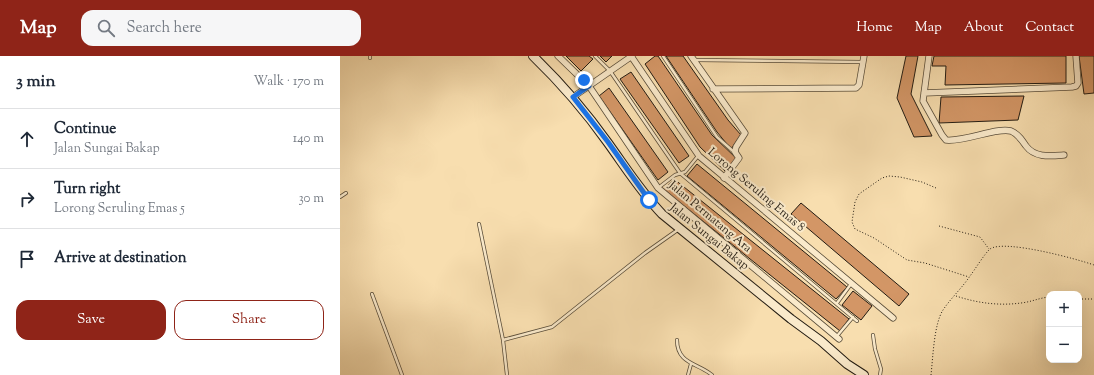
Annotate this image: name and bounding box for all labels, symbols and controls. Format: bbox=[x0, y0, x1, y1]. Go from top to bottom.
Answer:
search box bbox=[81, 10, 361, 46]
text: Map bbox=[20, 15, 57, 42]
icon: search bbox=[95, 17, 117, 39]
text: Search here bbox=[127, 18, 202, 39]
text: Home bbox=[856, 18, 893, 38]
text: Map bbox=[915, 18, 942, 38]
text: About bbox=[964, 18, 1003, 38]
text: Contact bbox=[1025, 18, 1074, 38]
text: 3 min bbox=[16, 70, 55, 94]
route end bbox=[575, 71, 593, 89]
text: Walk · 170 m bbox=[254, 73, 324, 91]
text: Continue bbox=[54, 119, 116, 140]
icon: ahead bbox=[16, 128, 38, 150]
text: 140 m bbox=[293, 130, 324, 148]
text: Jalan Sungai Bakap bbox=[54, 140, 160, 158]
street label: Lorong Seruling Emas 8 bbox=[703, 144, 809, 236]
street label: Jalan Permatang Ara bbox=[664, 176, 756, 258]
text: Turn right bbox=[54, 179, 120, 200]
icon: right bbox=[16, 188, 38, 210]
text: 30 m bbox=[298, 190, 324, 208]
route start bbox=[640, 191, 658, 209]
street label: Jalan Sungai Bakap bbox=[665, 199, 753, 275]
text: Lorong Seruling Emas 5 bbox=[54, 200, 185, 218]
icon: arrive bbox=[16, 248, 38, 270]
text: Arrive at destination bbox=[54, 248, 187, 269]
map controls bbox=[1046, 291, 1082, 363]
button: + bbox=[1046, 291, 1082, 327]
button: Save bbox=[16, 300, 166, 340]
button: Share bbox=[174, 300, 324, 340]
button: − bbox=[1046, 327, 1082, 363]

